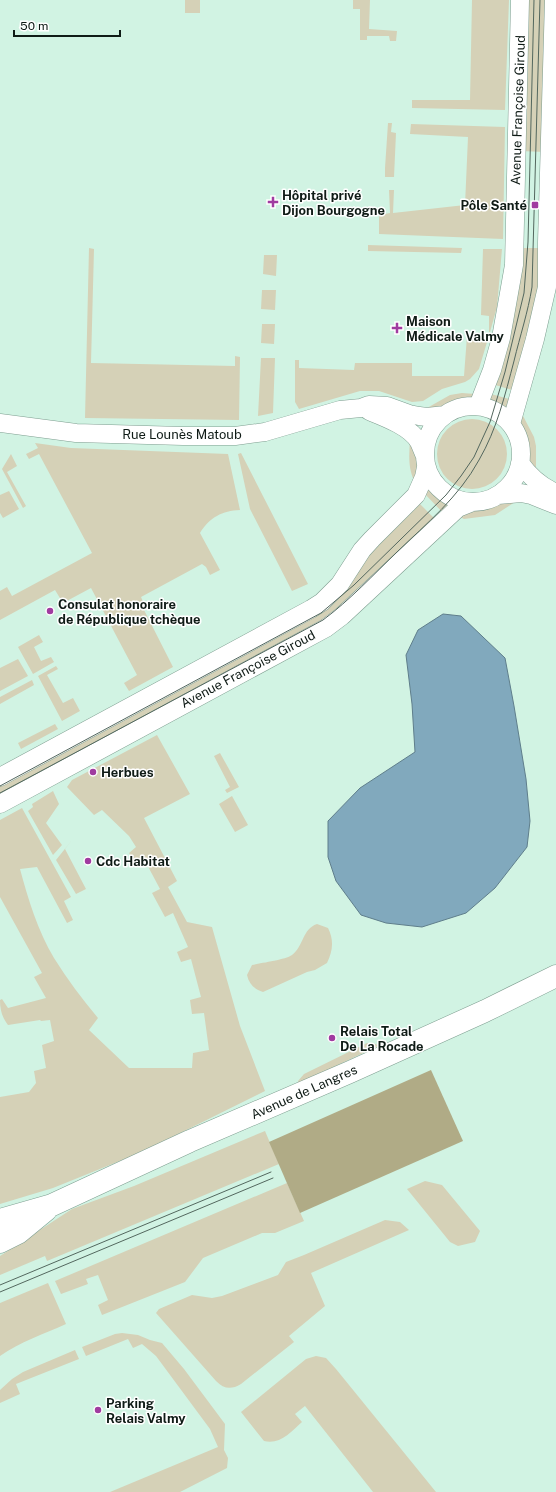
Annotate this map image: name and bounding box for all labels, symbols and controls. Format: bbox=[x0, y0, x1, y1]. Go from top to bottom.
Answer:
scale bar bbox=[14, 12, 120, 38]
text: 50 m bbox=[20, 19, 48, 33]
street label: Avenue Françoise Giroud bbox=[508, 35, 528, 185]
place label: Hôpital privé Dijon Bourgogne bbox=[282, 188, 385, 218]
marker: Hôpital privé Dijon Bourgogne bbox=[267, 196, 279, 208]
place label: Pôle Santé bbox=[461, 198, 527, 213]
marker: Pôle Santé bbox=[530, 200, 540, 210]
place label: Maison Médicale Valmy bbox=[406, 314, 505, 344]
marker: Maison Médicale Valmy bbox=[391, 322, 403, 334]
street label: Rue Lounès Matoub bbox=[122, 427, 242, 442]
place label: Consulat honoraire de République tchèque bbox=[58, 597, 200, 627]
marker: Consulat honoraire de République tchèque bbox=[45, 606, 55, 616]
street label: Avenue Françoise Giroud bbox=[178, 627, 318, 711]
place label: Herbues bbox=[101, 765, 154, 780]
marker: Herbues bbox=[88, 767, 98, 777]
place label: Cdc Habitat bbox=[96, 854, 170, 869]
marker: Cdc Habitat bbox=[83, 856, 93, 866]
place label: Relais Total De La Rocade bbox=[340, 1024, 424, 1054]
marker: Relais Total De La Rocade bbox=[327, 1033, 337, 1043]
street label: Avenue de Langres bbox=[249, 1062, 359, 1122]
place label: Parking Relais Valmy bbox=[106, 1396, 186, 1426]
marker: Parking Relais Valmy bbox=[93, 1405, 103, 1415]

